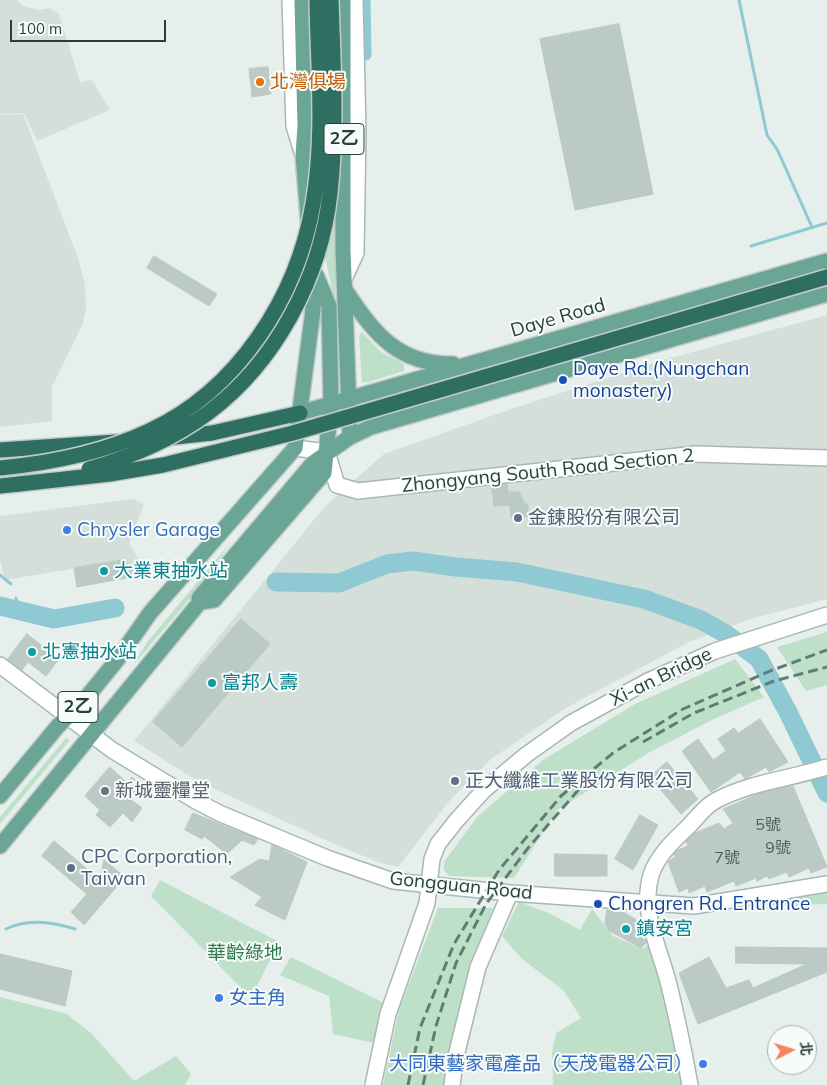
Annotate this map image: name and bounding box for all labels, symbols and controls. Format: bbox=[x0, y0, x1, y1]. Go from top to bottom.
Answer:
scale bar bbox=[12, 10, 169, 42]
text: 100 m bbox=[18, 19, 62, 38]
place label: 北灣俱場 bbox=[270, 71, 346, 93]
marker: 北灣俱場 bbox=[254, 76, 266, 88]
road number: 2乙 bbox=[324, 124, 364, 154]
street label: Daye Road bbox=[508, 294, 608, 342]
place label: Daye Rd.(Nungchan monastery) bbox=[573, 358, 749, 402]
marker: Daye Rd.(Nungchan monastery) bbox=[557, 374, 569, 386]
street label: Zhongyang South Road Section 2 bbox=[401, 444, 695, 498]
place label: 金鍊股份有限公司 bbox=[528, 507, 680, 529]
marker: 金鍊股份有限公司 bbox=[512, 512, 524, 524]
place label: Chrysler Garage bbox=[77, 519, 220, 541]
marker: Chrysler Garage bbox=[61, 524, 73, 536]
place label: 大業東抽水站 bbox=[114, 560, 228, 582]
marker: 大業東抽水站 bbox=[98, 565, 110, 577]
place label: 北憲抽水站 bbox=[42, 641, 137, 663]
street label: Xi-an Bridge bbox=[607, 643, 715, 711]
marker: 北憲抽水站 bbox=[26, 646, 38, 658]
place label: 富邦人壽 bbox=[222, 672, 298, 694]
marker: 富邦人壽 bbox=[206, 677, 218, 689]
road number: 2乙 bbox=[58, 692, 98, 722]
place label: 正大纖維工業股份有限公司 bbox=[465, 770, 693, 792]
marker: 正大纖維工業股份有限公司 bbox=[449, 775, 461, 787]
place label: 新城靈糧堂 bbox=[115, 780, 210, 802]
marker: 新城靈糧堂 bbox=[99, 785, 111, 797]
house number: 5號 bbox=[755, 815, 781, 835]
house number: 9號 bbox=[765, 838, 791, 858]
place label: CPC Corporation, Taiwan bbox=[81, 846, 232, 890]
house number: 7號 bbox=[714, 848, 740, 868]
marker: CPC Corporation, Taiwan bbox=[65, 862, 77, 874]
street label: Gongguan Road bbox=[388, 867, 534, 905]
place label: Chongren Rd. Entrance bbox=[608, 893, 810, 915]
marker: Chongren Rd. Entrance bbox=[592, 898, 604, 910]
place label: 鎮安宮 bbox=[636, 918, 693, 940]
marker: 鎮安宮 bbox=[620, 923, 632, 935]
park label: 華齡綠地 bbox=[207, 942, 283, 964]
place label: 女主角 bbox=[229, 987, 286, 1009]
marker: 女主角 bbox=[213, 992, 225, 1004]
north arrow bbox=[767, 1025, 817, 1075]
text: 北 bbox=[796, 1041, 816, 1057]
place label: 大同東藝家電產品（天茂電器公司） bbox=[389, 1053, 693, 1075]
marker: 大同東藝家電產品（天茂電器公司） bbox=[697, 1058, 709, 1070]

